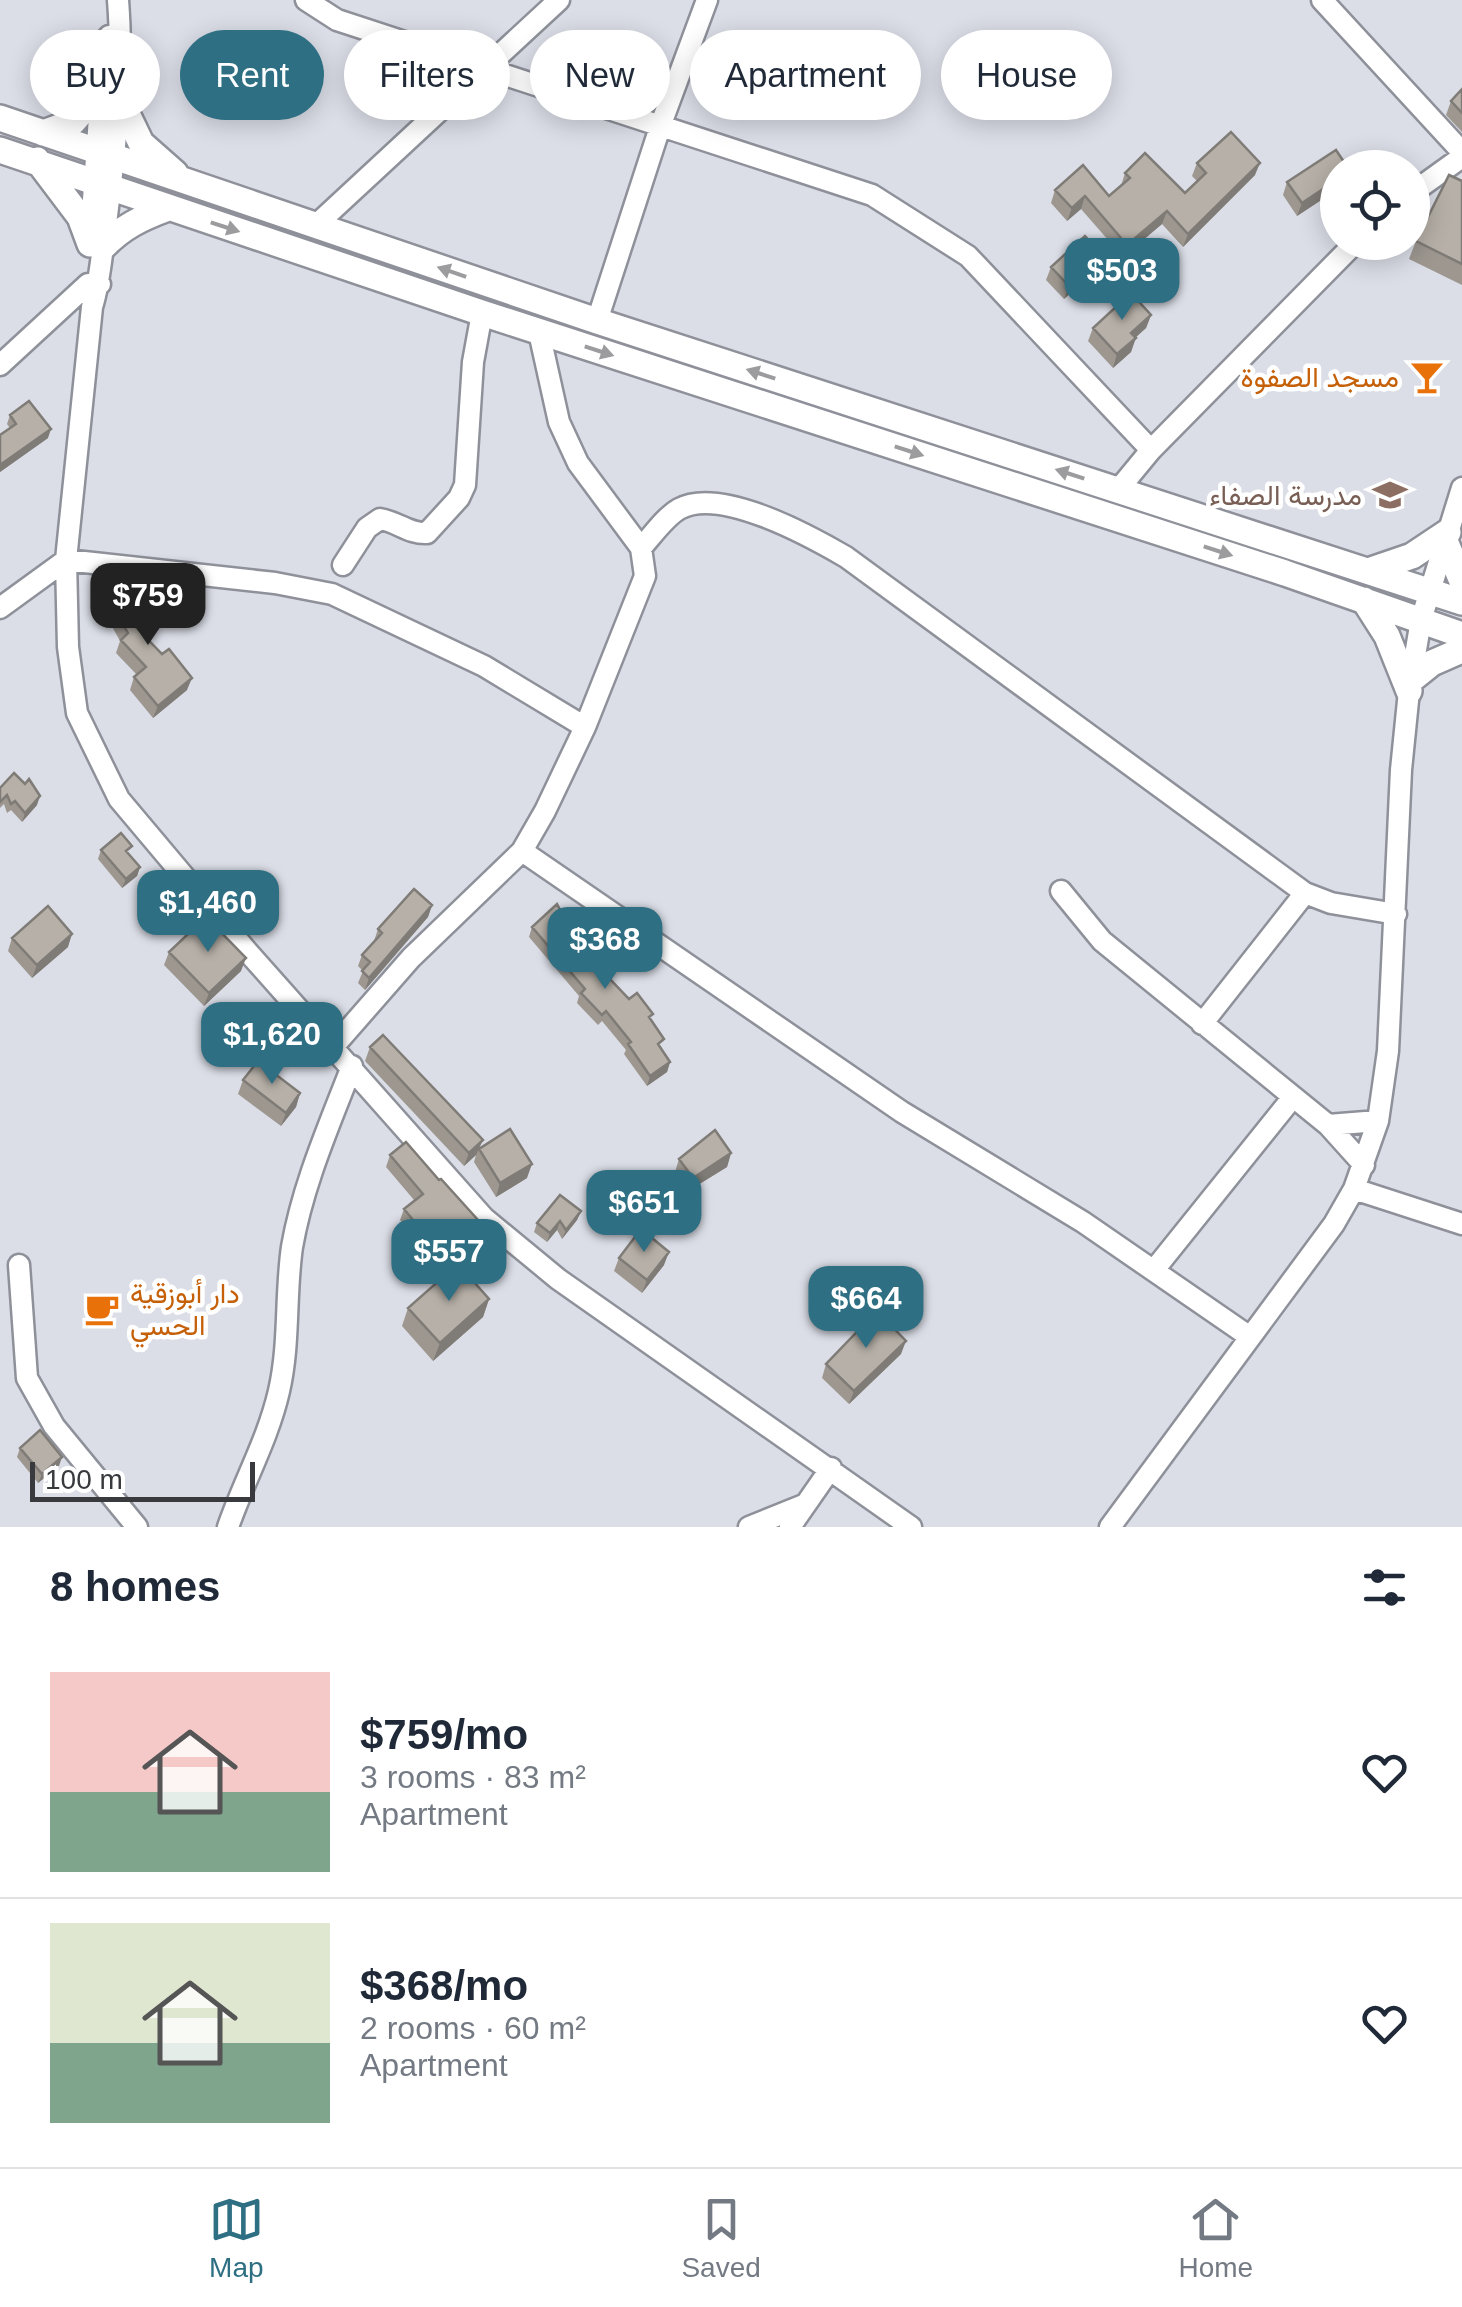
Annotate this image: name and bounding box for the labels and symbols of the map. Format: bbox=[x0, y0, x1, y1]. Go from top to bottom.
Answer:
one-way arrow bbox=[210, 220, 240, 235]
pin: $503 bbox=[1063, 238, 1181, 323]
one-way arrow bbox=[437, 264, 467, 279]
one-way arrow bbox=[585, 345, 615, 360]
bar icon: مسجد الصفوة bbox=[1408, 358, 1446, 396]
place label: مسجد الصفوة bbox=[1241, 362, 1399, 395]
one-way arrow bbox=[745, 366, 775, 381]
one-way arrow bbox=[894, 445, 924, 460]
one-way arrow bbox=[1055, 466, 1085, 481]
school or university icon: مدرسة الصفاء bbox=[1371, 476, 1409, 514]
place label: مدرسة الصفاء bbox=[1209, 480, 1362, 513]
one-way arrow bbox=[1203, 545, 1233, 560]
pin: $759 bbox=[89, 563, 207, 648]
pin: $1,460 bbox=[127, 870, 289, 955]
pin: $368 bbox=[546, 907, 664, 992]
pin: $1,620 bbox=[191, 1002, 353, 1087]
pin: $651 bbox=[585, 1170, 703, 1255]
pin: $557 bbox=[390, 1219, 508, 1304]
pin: $664 bbox=[807, 1266, 925, 1351]
place label: دار أبوزقية الحسي bbox=[130, 1278, 240, 1348]
cafe icon: دار أبوزقية الحسي bbox=[83, 1290, 121, 1328]
scale bar bbox=[30, 1457, 255, 1502]

